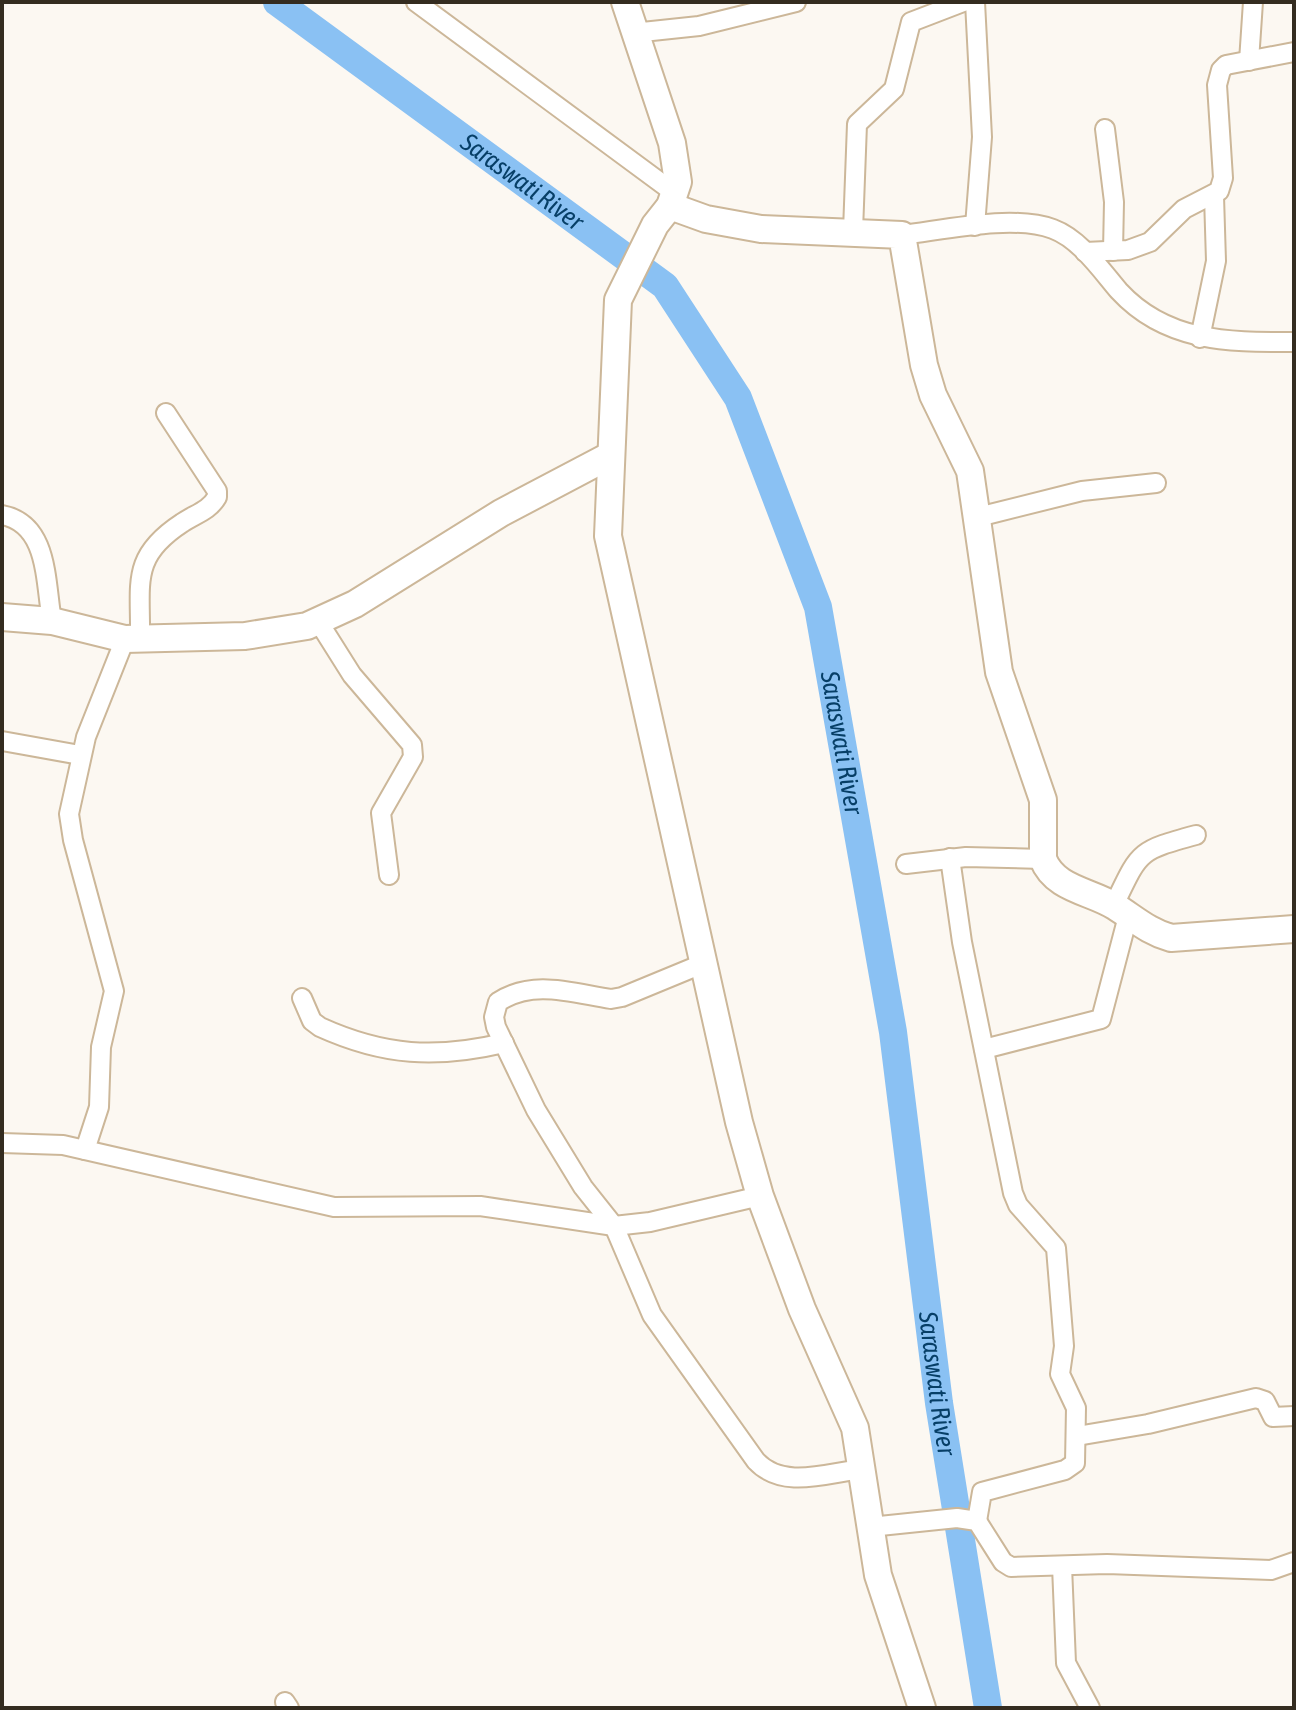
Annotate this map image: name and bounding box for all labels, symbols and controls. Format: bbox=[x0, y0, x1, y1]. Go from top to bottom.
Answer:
water label: Saraswati River bbox=[454, 126, 591, 237]
water label: Saraswati River bbox=[814, 668, 869, 818]
water label: Saraswati River bbox=[913, 1309, 962, 1459]

